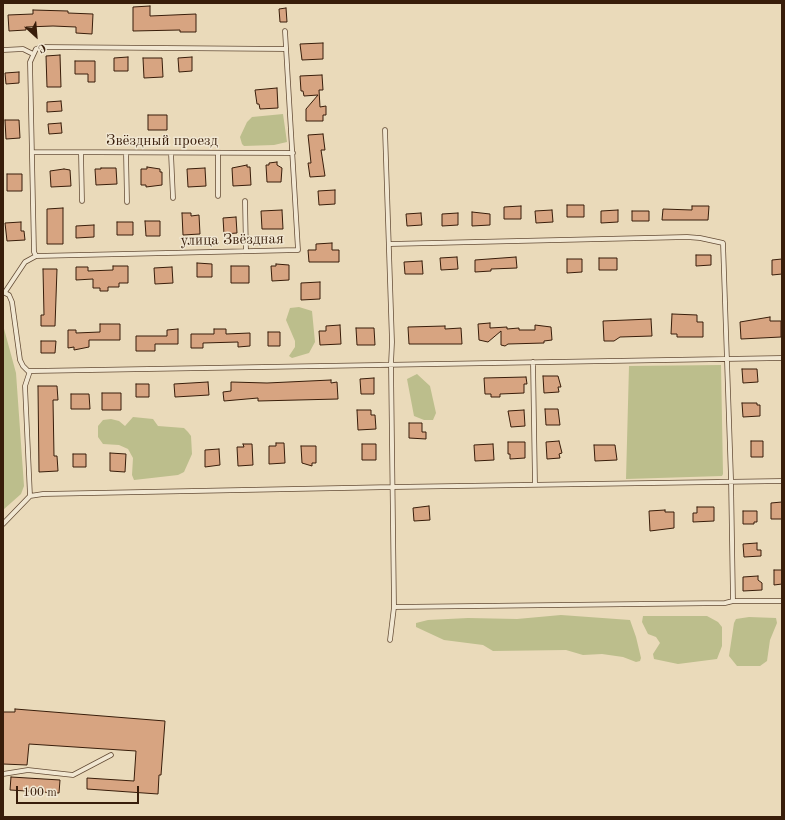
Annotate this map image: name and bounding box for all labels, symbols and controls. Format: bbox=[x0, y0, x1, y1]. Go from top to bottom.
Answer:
north arrow bbox=[16, 16, 56, 56]
text: С bbox=[36, 41, 47, 54]
street label: Звёздный проезд bbox=[106, 132, 218, 150]
street label: улица Звёздная bbox=[180, 230, 284, 250]
scale bar bbox=[18, 778, 141, 804]
text: 100 m bbox=[23, 787, 57, 799]

